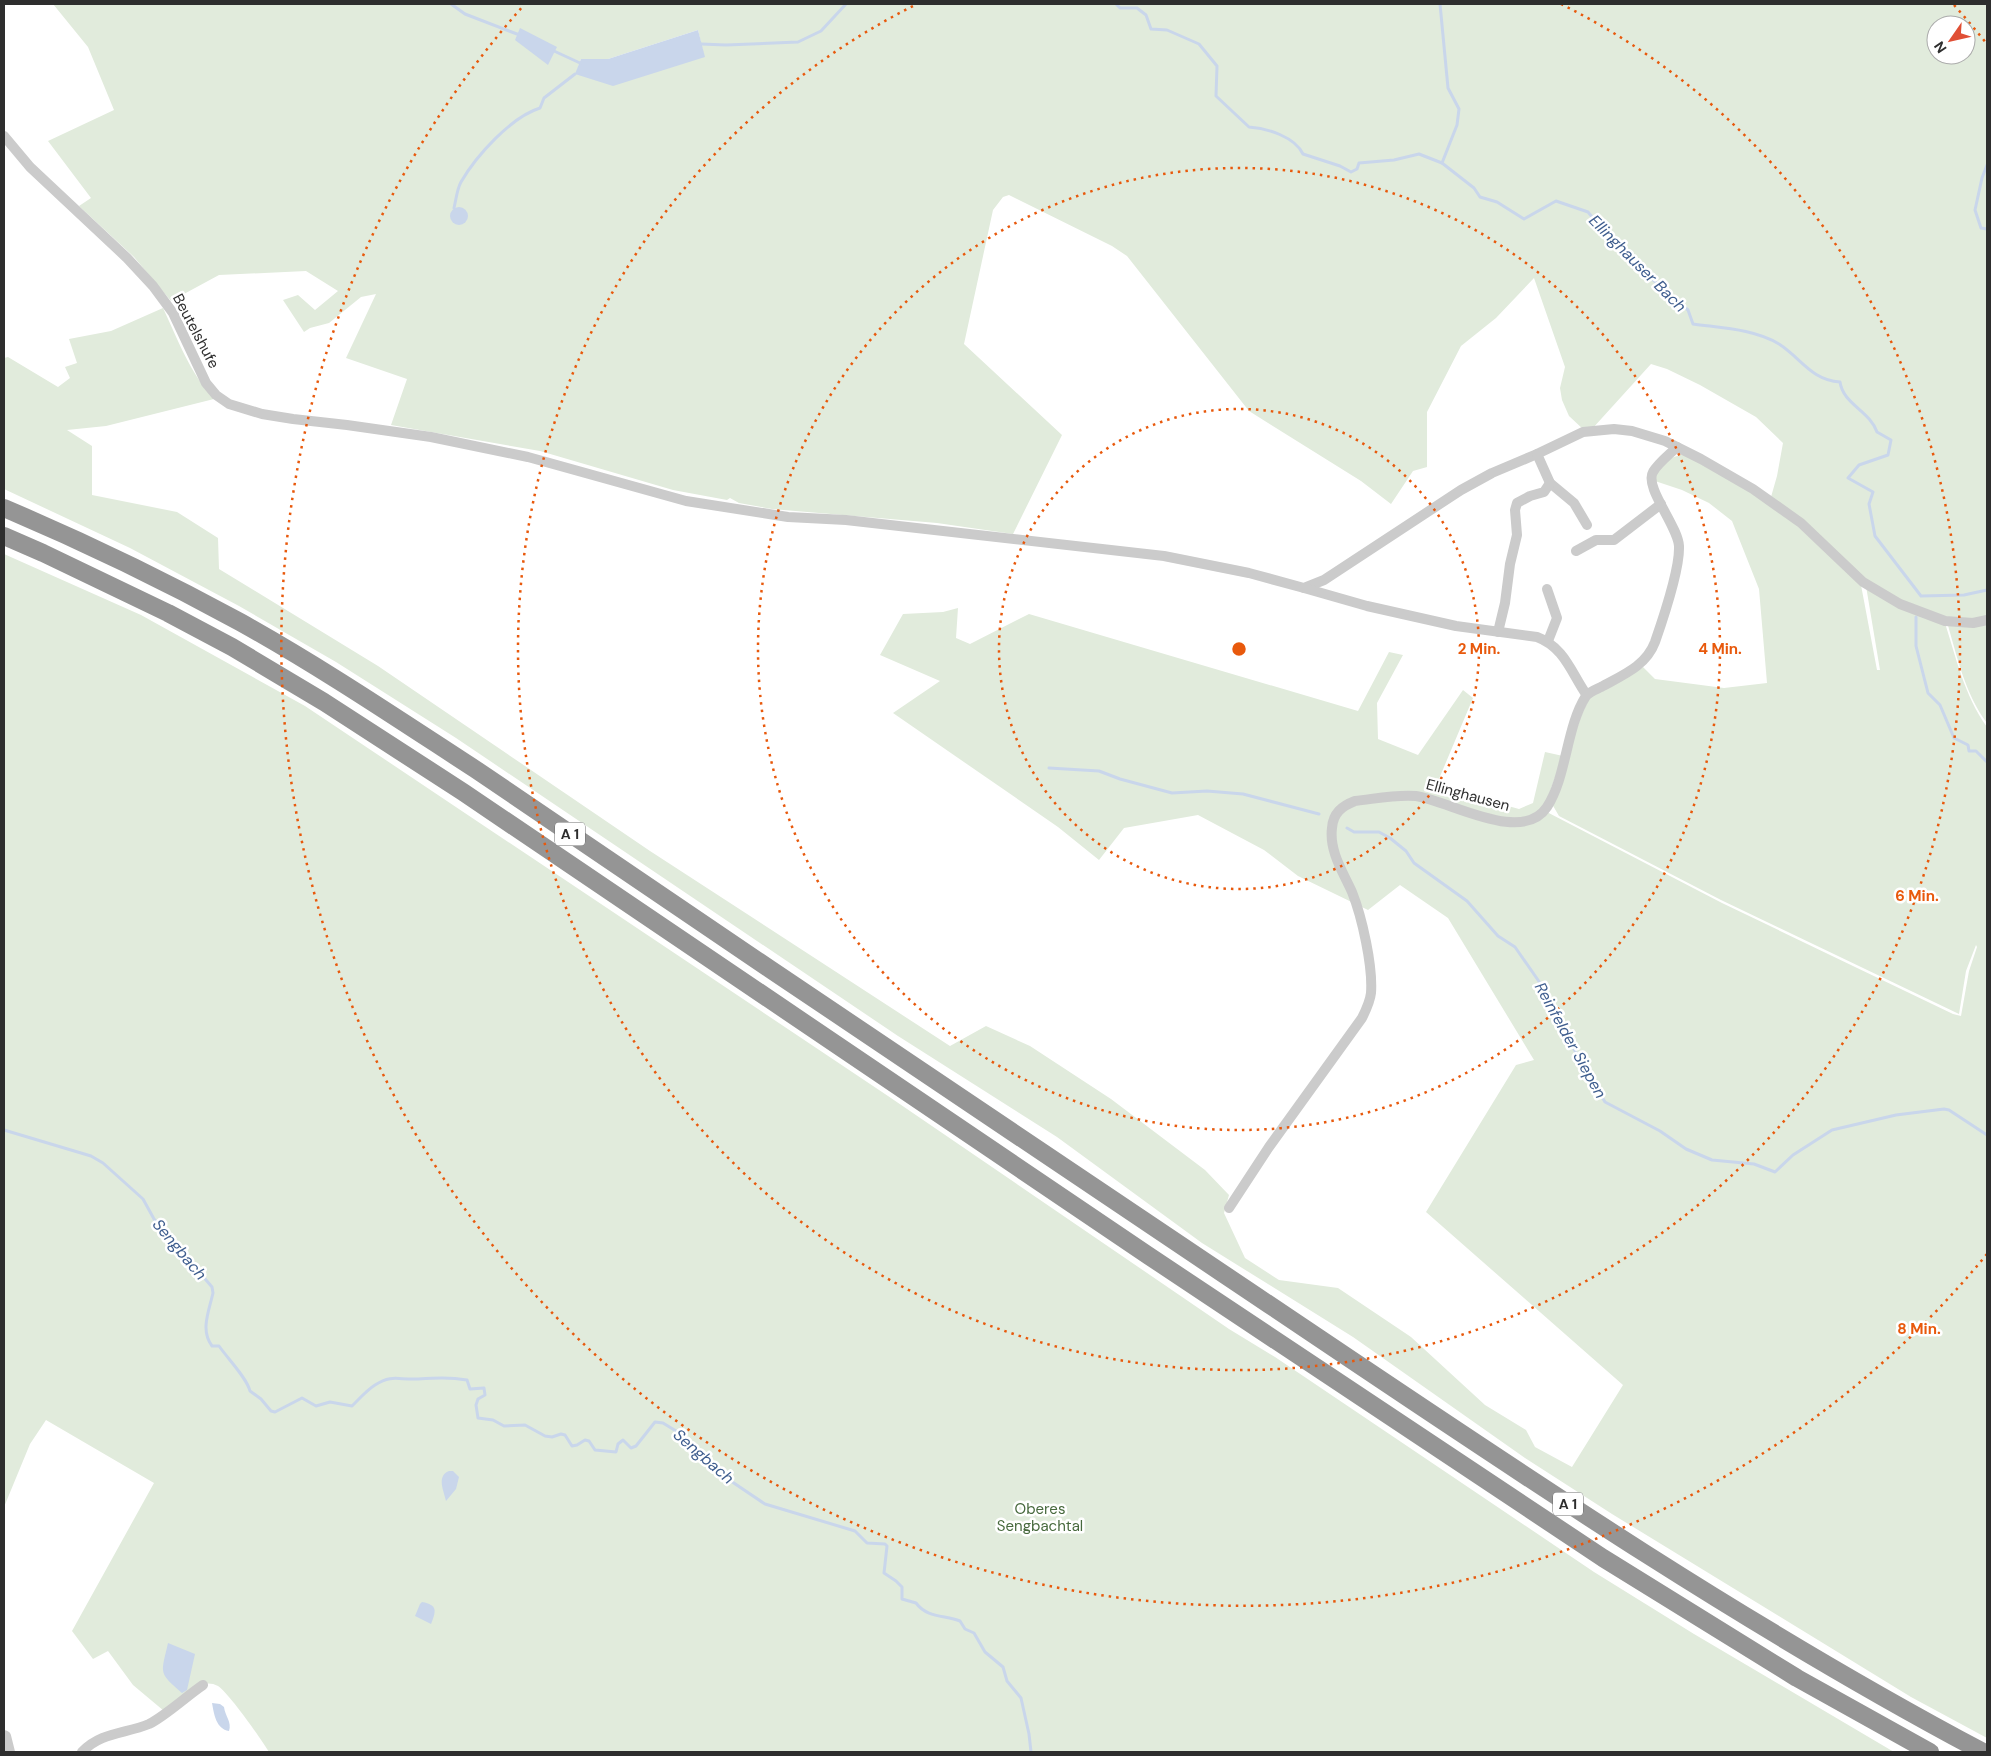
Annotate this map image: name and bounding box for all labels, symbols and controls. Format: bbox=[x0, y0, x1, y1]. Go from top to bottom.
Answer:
north arrow bbox=[1926, 15, 1976, 65]
text: N bbox=[1930, 38, 1951, 57]
water label: Ellinghauser Bach bbox=[1585, 210, 1691, 316]
street label: Beutelshufe bbox=[168, 290, 224, 372]
text: 2 Min. bbox=[1458, 639, 1501, 659]
text: 4 Min. bbox=[1698, 639, 1742, 659]
centre of rings bbox=[1230, 640, 1248, 658]
street label: Ellinghausen bbox=[1424, 774, 1512, 816]
road number: A 1 bbox=[555, 822, 585, 846]
text: 6 Min. bbox=[1895, 886, 1939, 906]
water label: Reinfelder Siepen bbox=[1530, 978, 1611, 1102]
water label: Sengbach bbox=[148, 1214, 211, 1284]
text: 8 Min. bbox=[1897, 1319, 1941, 1339]
water label: Sengbach bbox=[669, 1424, 738, 1488]
road number: A 1 bbox=[1553, 1492, 1583, 1516]
park label: Oberes Sengbachtal bbox=[997, 1499, 1083, 1536]

